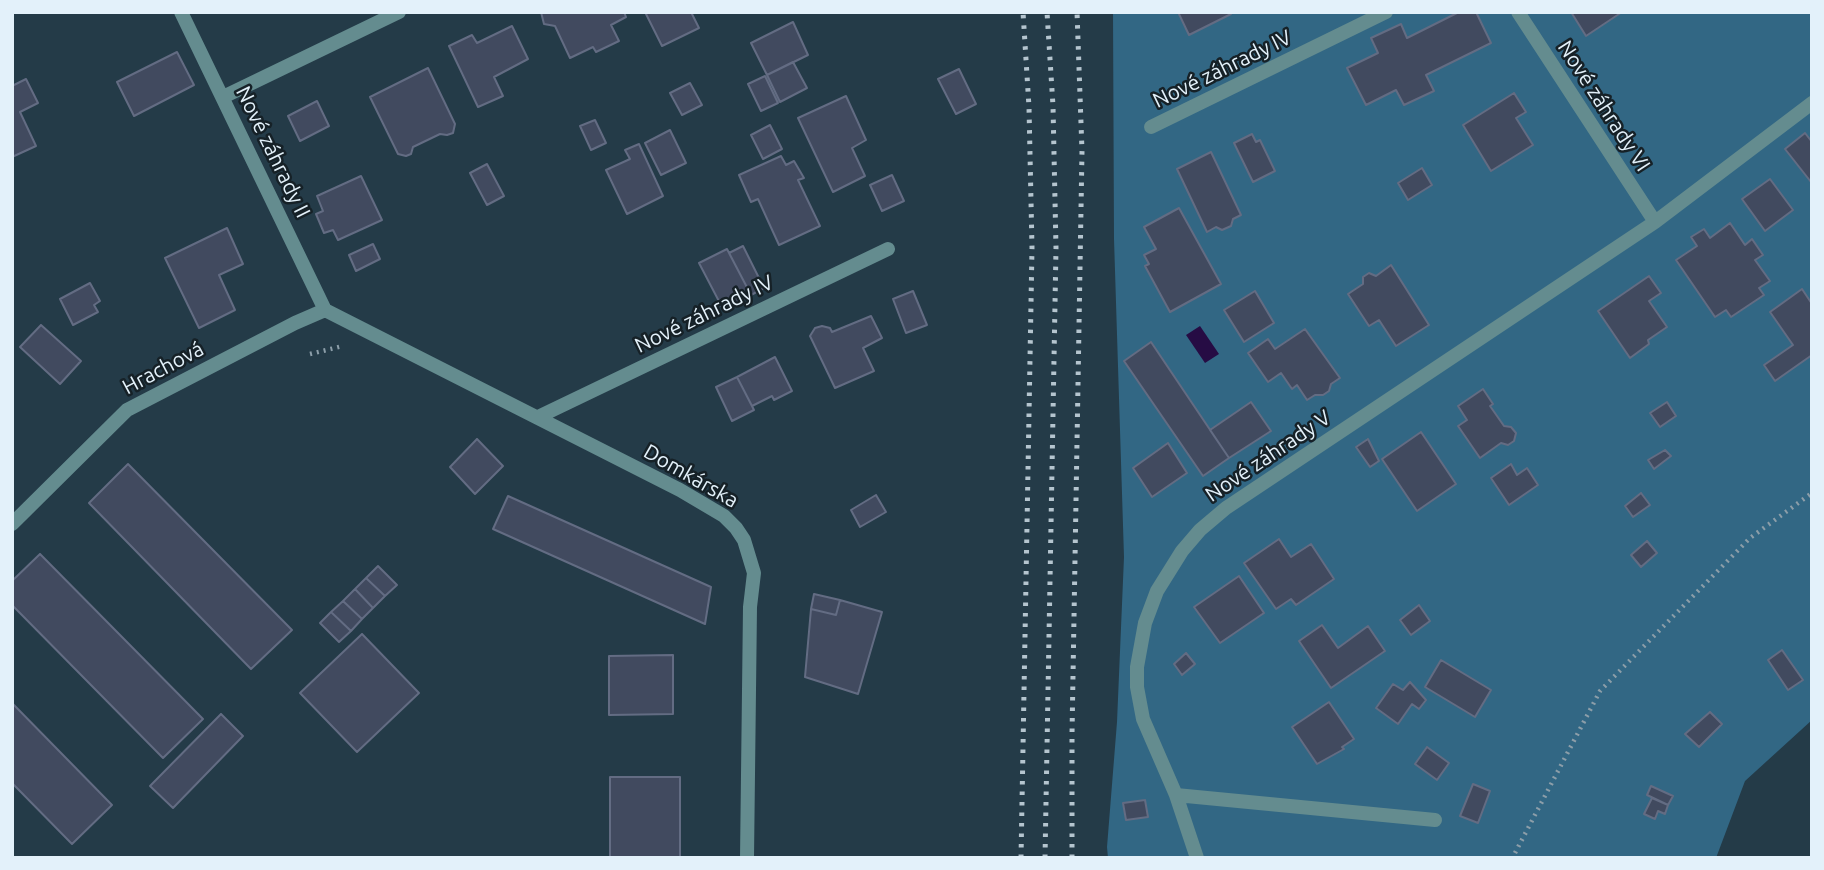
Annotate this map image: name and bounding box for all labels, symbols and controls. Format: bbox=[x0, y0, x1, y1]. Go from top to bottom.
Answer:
street label: Nové záhrady IV bbox=[1149, 25, 1295, 113]
street label: Nové záhrady VI bbox=[1552, 36, 1656, 176]
street label: Nové záhrady II bbox=[230, 82, 316, 222]
street label: Nové záhrady IV bbox=[631, 270, 777, 358]
street label: Hrachová bbox=[118, 336, 208, 400]
street label: Nové záhrady V bbox=[1201, 405, 1335, 507]
street label: Domkárska bbox=[639, 439, 743, 513]

